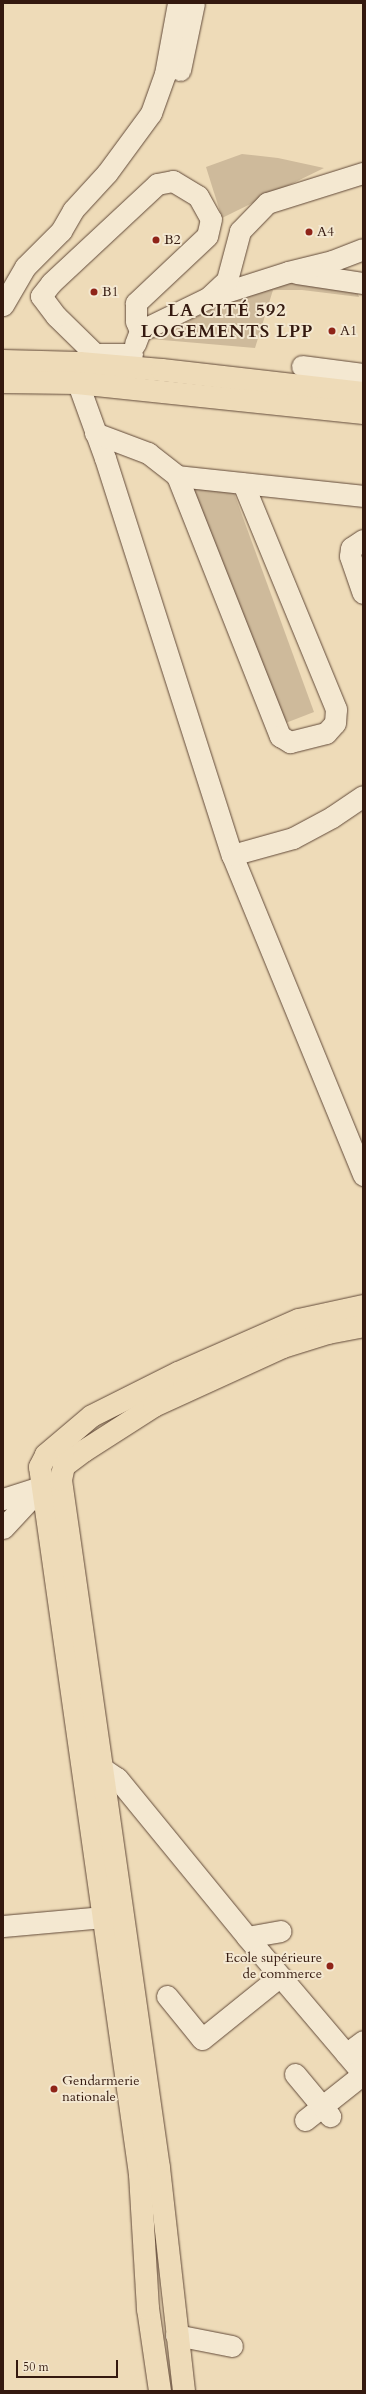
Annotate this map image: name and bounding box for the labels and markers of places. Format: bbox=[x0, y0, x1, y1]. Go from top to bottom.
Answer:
place label: A4 bbox=[317, 224, 334, 240]
marker: A4 bbox=[304, 227, 314, 237]
place label: B2 bbox=[164, 232, 181, 248]
marker: B2 bbox=[151, 235, 161, 245]
place label: B1 bbox=[102, 284, 119, 300]
marker: B1 bbox=[89, 287, 99, 297]
place label: A1 bbox=[340, 323, 357, 339]
marker: A1 bbox=[327, 326, 337, 336]
place label: Ecole supérieure de commerce bbox=[225, 1950, 322, 1982]
marker: Ecole supérieure de commerce bbox=[325, 1961, 335, 1971]
place label: Gendarmerie nationale bbox=[62, 2073, 140, 2106]
marker: Gendarmerie nationale bbox=[49, 2084, 59, 2094]

